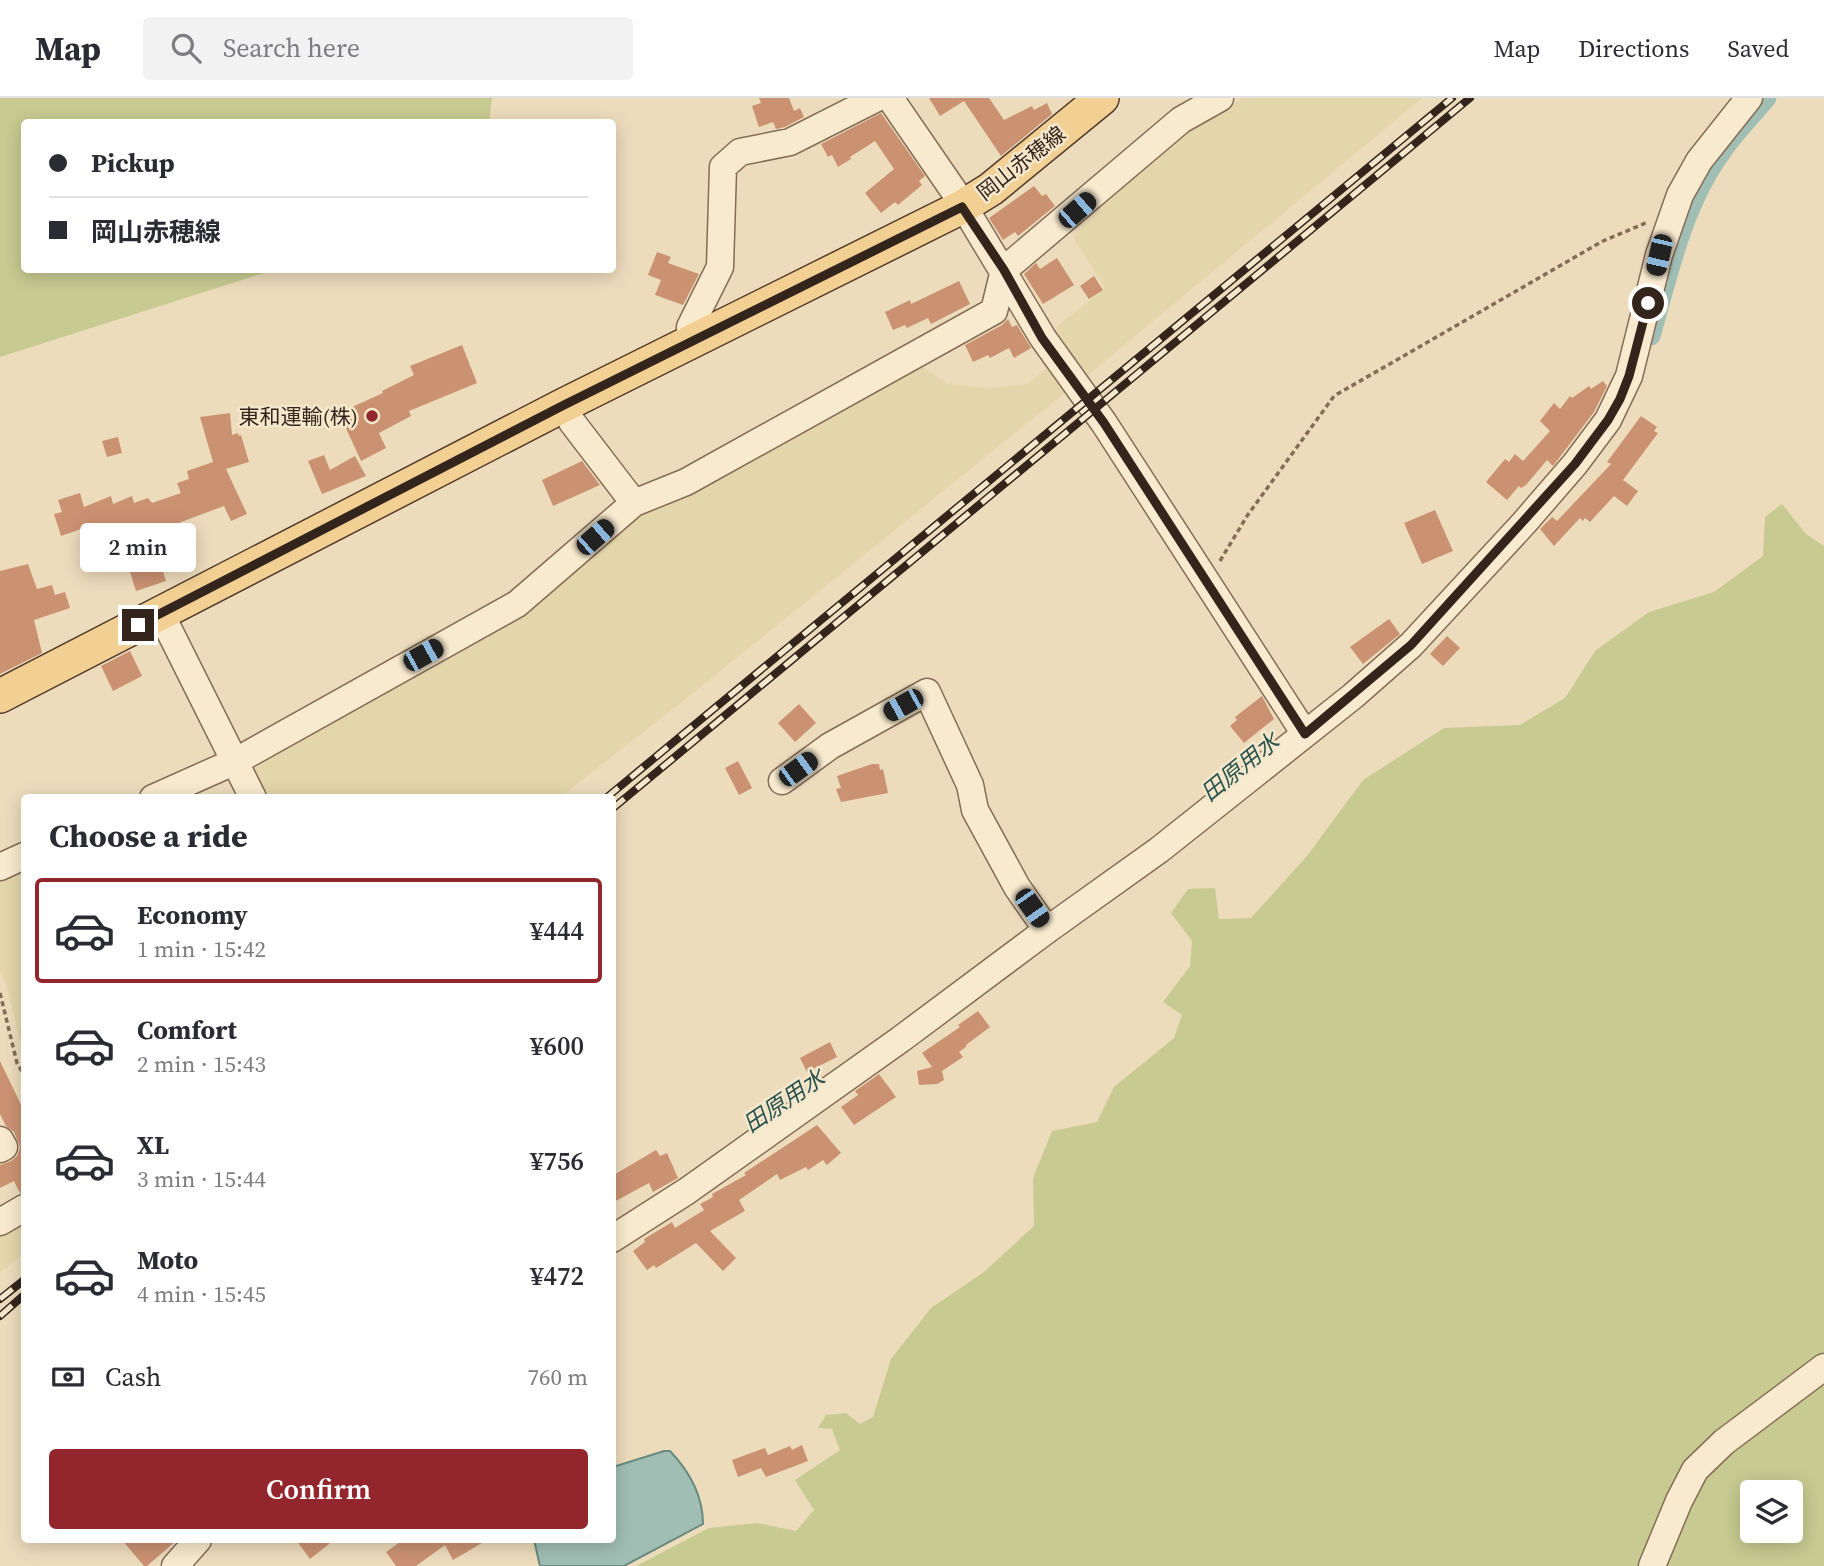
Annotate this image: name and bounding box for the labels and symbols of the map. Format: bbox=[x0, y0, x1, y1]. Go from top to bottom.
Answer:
street label: 岡山赤穂線 bbox=[971, 119, 1071, 207]
car bbox=[1055, 188, 1100, 232]
car bbox=[1645, 232, 1674, 278]
route start bbox=[1632, 287, 1664, 319]
place label: 東和運輸(株) bbox=[239, 402, 358, 431]
marker: 東和運輸(株) bbox=[364, 408, 380, 424]
car bbox=[573, 515, 618, 559]
callout: 2 min bbox=[80, 524, 196, 573]
route end bbox=[122, 609, 154, 641]
car bbox=[400, 636, 447, 674]
car bbox=[880, 686, 927, 724]
water label: 田原用水 bbox=[1194, 724, 1288, 808]
car bbox=[775, 748, 822, 790]
car bbox=[1012, 885, 1053, 931]
water label: 田原用水 bbox=[737, 1060, 834, 1140]

